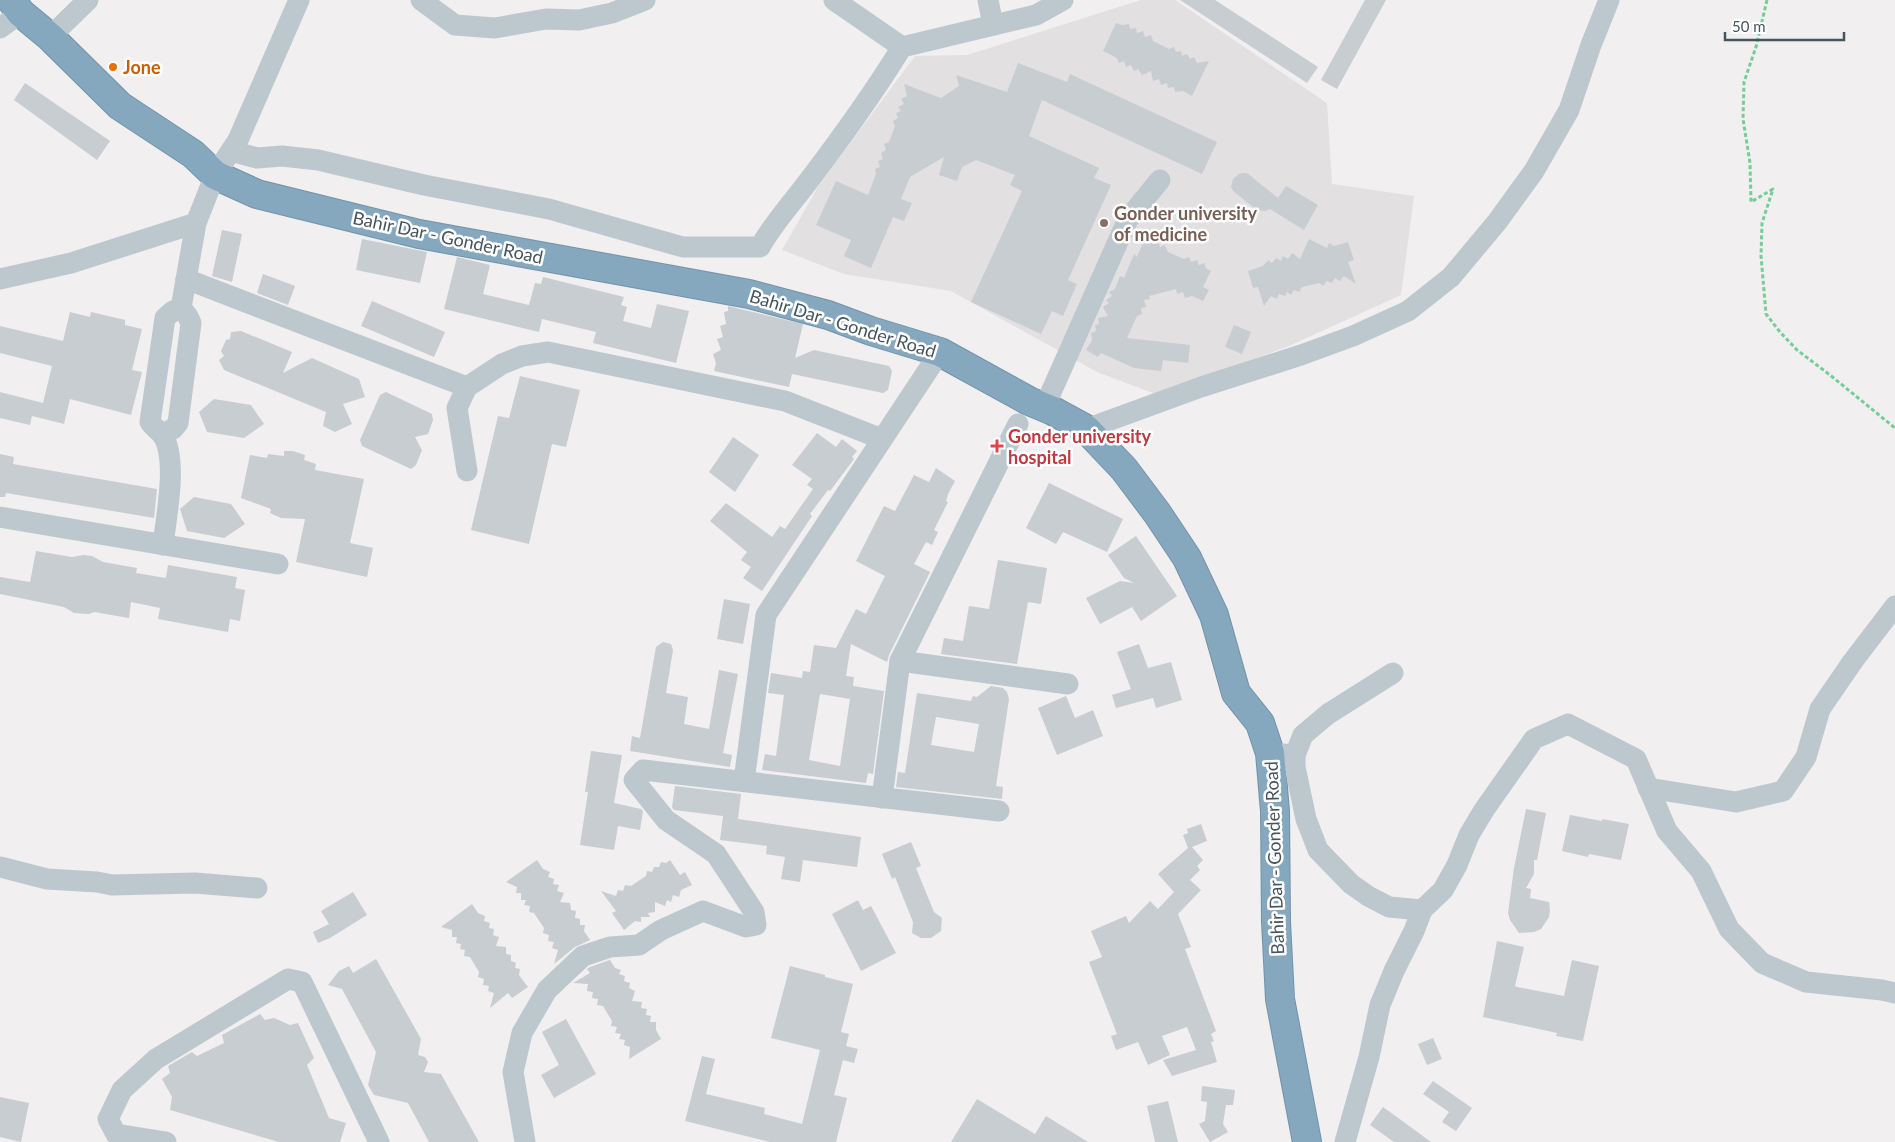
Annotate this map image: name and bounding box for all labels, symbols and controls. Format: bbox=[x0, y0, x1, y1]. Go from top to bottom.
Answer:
scale bar bbox=[1725, 10, 1844, 42]
text: 50 m bbox=[1732, 17, 1766, 35]
place label: Jone bbox=[123, 56, 161, 78]
marker: Jone bbox=[107, 61, 119, 73]
place label: Gonder university of medicine bbox=[1114, 202, 1258, 245]
street label: Bahir Dar - Gonder Road bbox=[351, 206, 545, 268]
marker: Gonder university of medicine bbox=[1098, 217, 1110, 229]
street label: Bahir Dar - Gonder Road bbox=[747, 284, 939, 362]
place label: Gonder university hospital bbox=[1008, 425, 1152, 468]
marker: Gonder university hospital bbox=[990, 439, 1004, 453]
street label: Bahir Dar - Gonder Road bbox=[1260, 761, 1288, 955]

